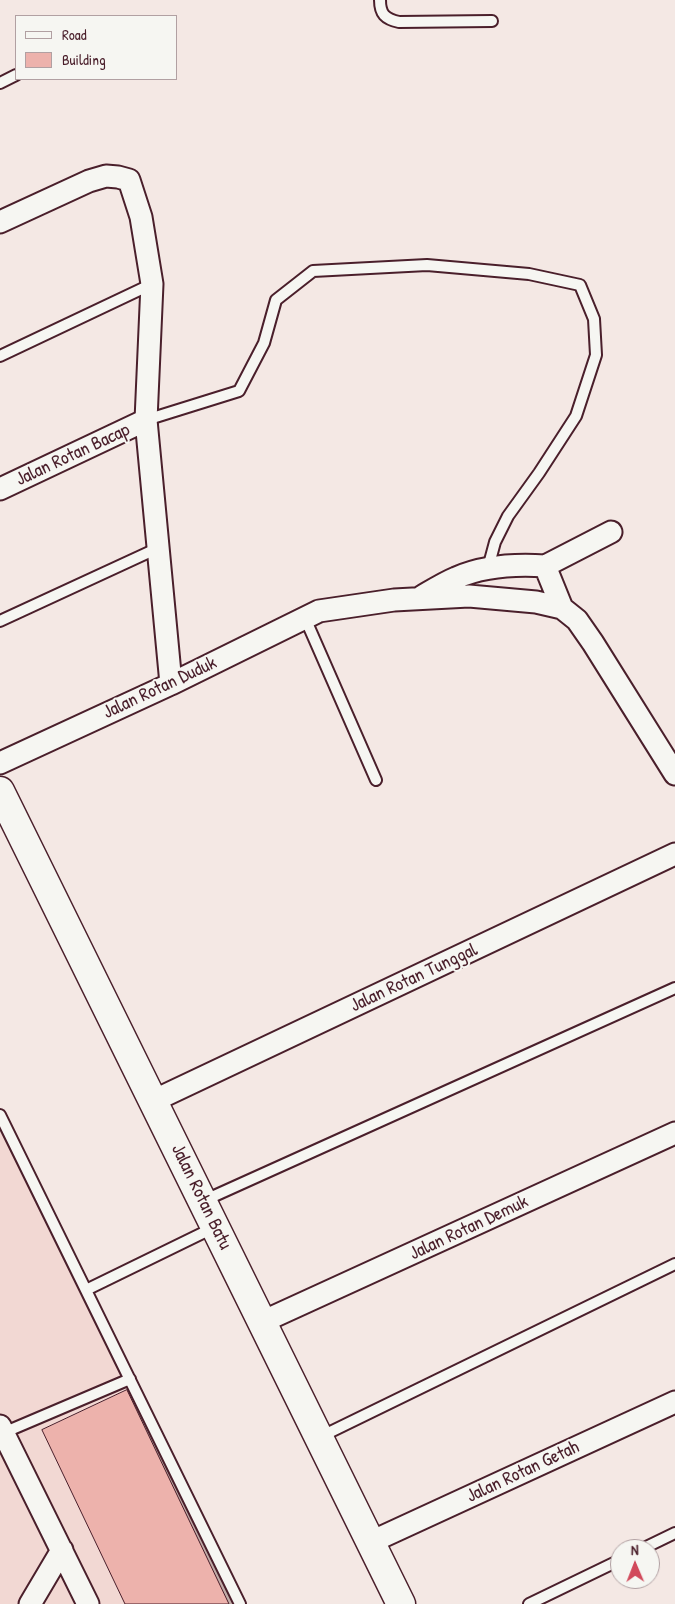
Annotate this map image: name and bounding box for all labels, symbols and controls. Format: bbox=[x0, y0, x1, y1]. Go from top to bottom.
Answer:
legend bbox=[15, 15, 178, 80]
text: Road bbox=[62, 24, 87, 45]
text: Building bbox=[62, 49, 106, 70]
street label: Jalan Rotan Bacap bbox=[12, 419, 134, 491]
street label: Jalan Rotan Duduk bbox=[100, 652, 220, 724]
street label: Jalan Rotan Tunggal bbox=[347, 939, 481, 1017]
street label: Jalan Rotan Batu bbox=[166, 1141, 236, 1253]
street label: Jalan Rotan Demuk bbox=[406, 1191, 532, 1265]
street label: Jalan Rotan Getah bbox=[463, 1436, 583, 1508]
north arrow bbox=[610, 1539, 660, 1589]
text: N bbox=[631, 1540, 639, 1559]

